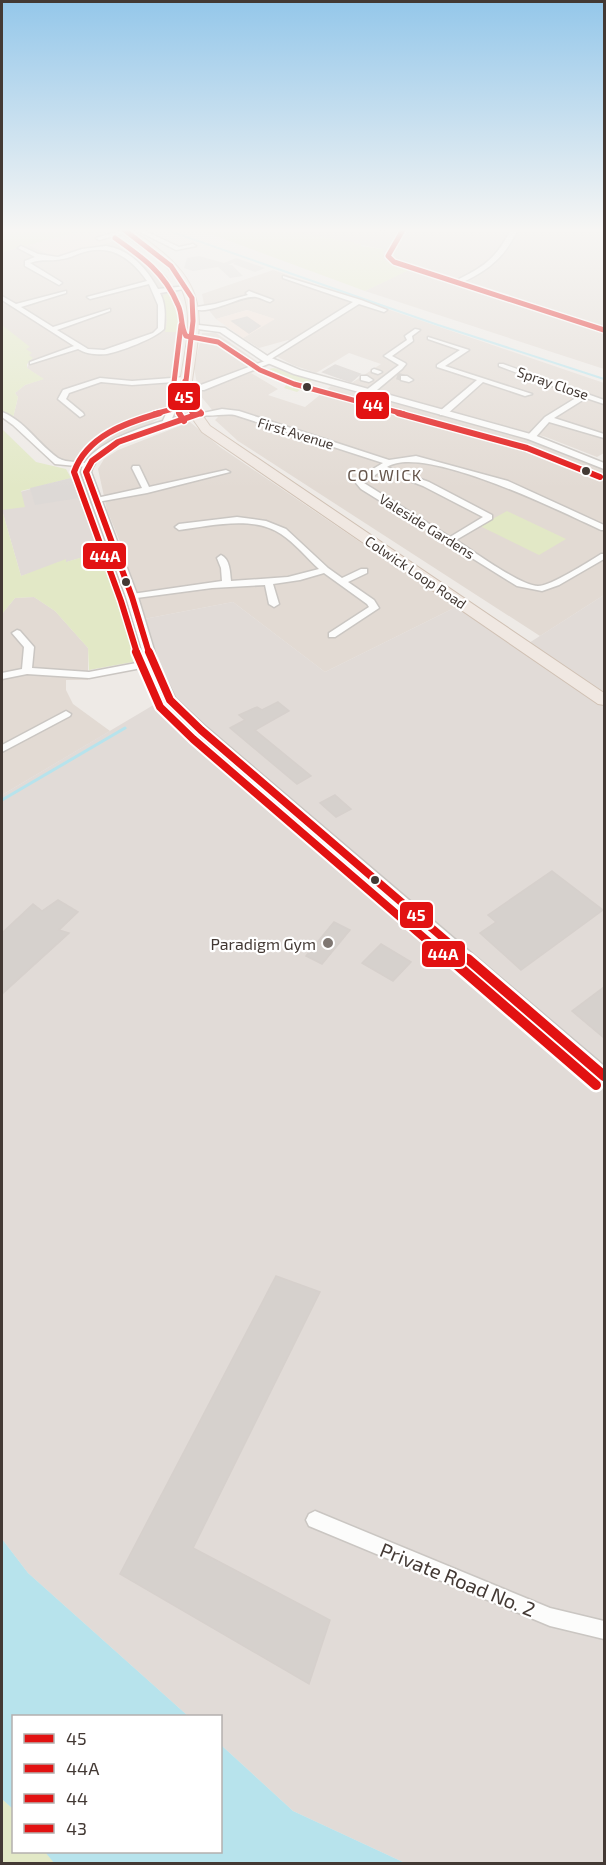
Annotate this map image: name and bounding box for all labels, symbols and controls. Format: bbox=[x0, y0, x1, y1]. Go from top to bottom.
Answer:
street label: Spray Close bbox=[515, 363, 591, 403]
unlabelled marker bbox=[301, 381, 313, 393]
line badge: 45 bbox=[167, 382, 201, 411]
text: 45 bbox=[174, 387, 194, 406]
line badge: 44 bbox=[355, 391, 390, 420]
text: 44 bbox=[363, 395, 383, 414]
street label: First Avenue bbox=[256, 413, 336, 453]
district label: COLWICK bbox=[347, 465, 423, 484]
unlabelled marker bbox=[580, 465, 592, 477]
street label: Valeside Gardens bbox=[376, 490, 478, 562]
street label: Colwick Loop Road bbox=[362, 532, 470, 612]
line badge: 44A bbox=[82, 542, 127, 570]
text: 44A bbox=[90, 546, 121, 565]
unlabelled marker bbox=[120, 576, 132, 588]
unlabelled marker bbox=[369, 874, 381, 886]
line badge: 45 bbox=[399, 901, 434, 929]
text: 45 bbox=[406, 905, 426, 924]
place label: Paradigm Gym bbox=[210, 934, 316, 953]
marker: Paradigm Gym bbox=[321, 936, 335, 950]
line badge: 44A bbox=[421, 940, 466, 968]
text: 44A bbox=[428, 944, 459, 963]
street label: Private Road No. 2 bbox=[377, 1537, 539, 1621]
legend bbox=[12, 1715, 222, 1853]
text: 45 bbox=[66, 1727, 87, 1749]
text: 44A bbox=[66, 1757, 100, 1779]
text: 44 bbox=[66, 1787, 88, 1809]
text: 43 bbox=[66, 1817, 87, 1839]

